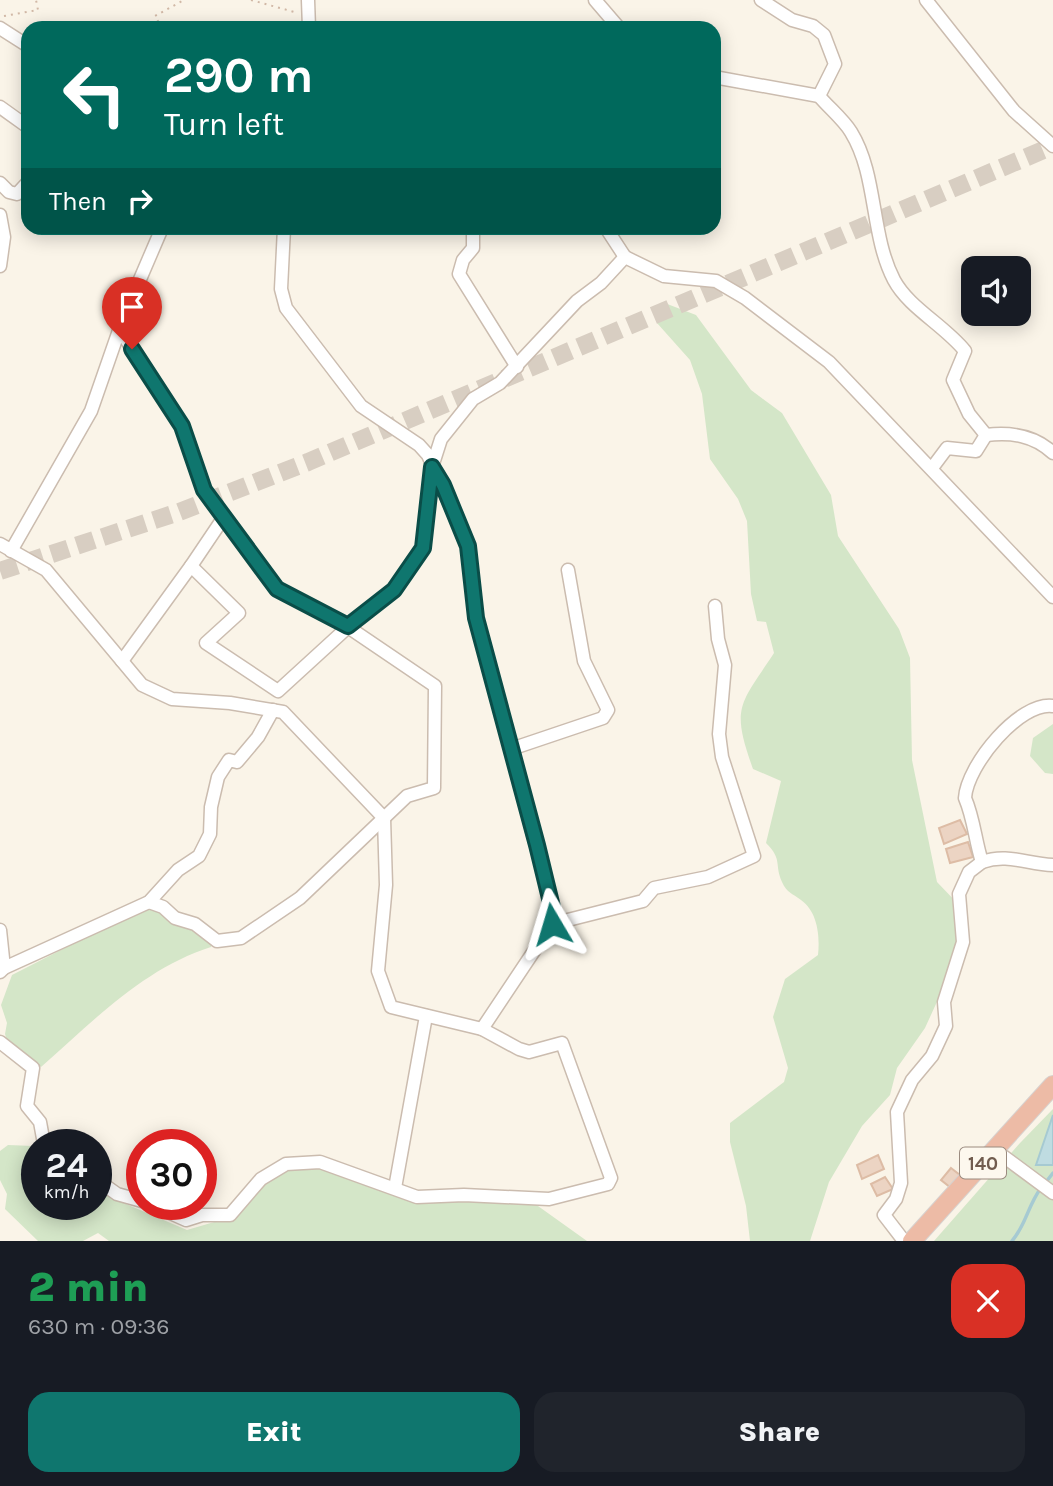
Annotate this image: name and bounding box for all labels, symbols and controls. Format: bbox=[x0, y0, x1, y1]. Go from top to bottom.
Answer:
text: 290 m bbox=[164, 47, 313, 104]
icon: left bbox=[49, 49, 140, 140]
text: Turn left bbox=[164, 106, 284, 143]
icon: right bbox=[121, 182, 159, 220]
text: Then bbox=[49, 186, 107, 217]
map controls bbox=[961, 256, 1031, 326]
button: sound bbox=[961, 256, 1031, 326]
pin bbox=[102, 277, 162, 349]
icon: arrive bbox=[113, 288, 151, 326]
position arrow bbox=[515, 887, 589, 961]
speed limit sign: 30 bbox=[126, 1129, 217, 1220]
text: 24 bbox=[46, 1145, 88, 1186]
road number: 140 bbox=[960, 1148, 1006, 1178]
text: km/h bbox=[44, 1181, 89, 1203]
text: 2 min bbox=[28, 1262, 148, 1312]
button: close bbox=[951, 1264, 1025, 1338]
text: 630 m · 09:36 bbox=[28, 1313, 169, 1340]
button: Exit bbox=[28, 1392, 520, 1472]
button: Share bbox=[534, 1392, 1025, 1472]

